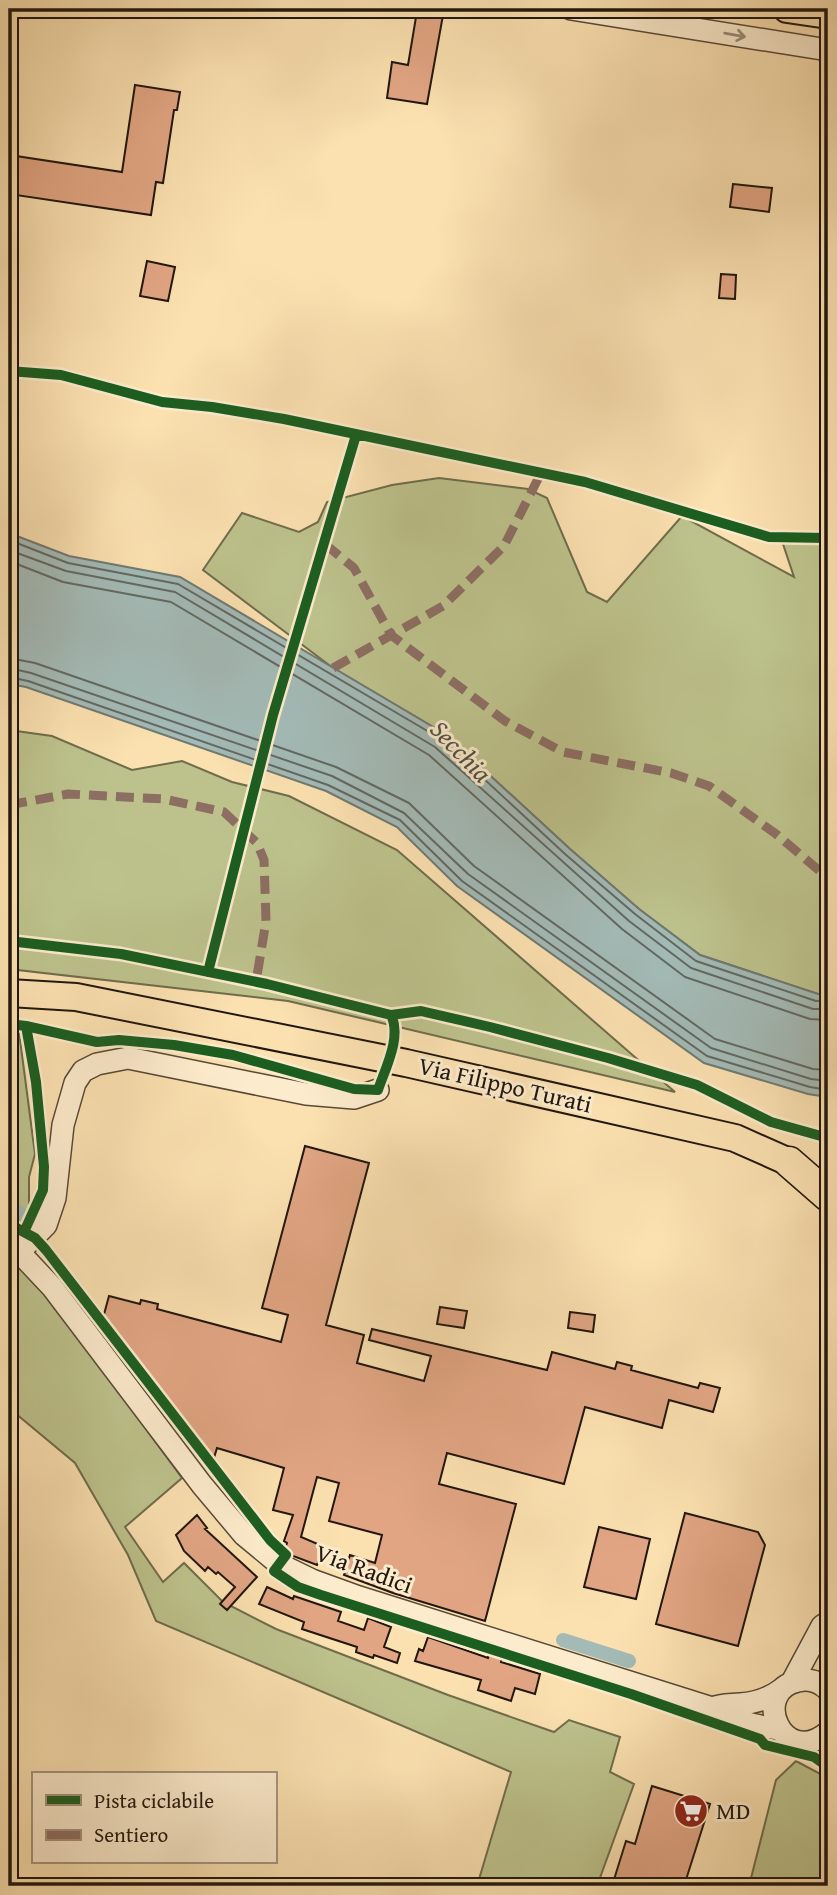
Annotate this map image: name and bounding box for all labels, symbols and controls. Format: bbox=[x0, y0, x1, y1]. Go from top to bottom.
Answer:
one-way arrow bbox=[723, 29, 746, 42]
water label: Secchia bbox=[421, 710, 501, 791]
street label: Via Filippo Turati bbox=[415, 1048, 596, 1122]
street label: Via Radici bbox=[311, 1535, 418, 1602]
legend bbox=[32, 1772, 276, 1864]
text: Pista ciclabile bbox=[94, 1785, 214, 1816]
supermarket icon: MD bbox=[672, 1792, 710, 1830]
place label: MD bbox=[716, 1793, 750, 1828]
text: Sentiero bbox=[94, 1819, 168, 1850]

